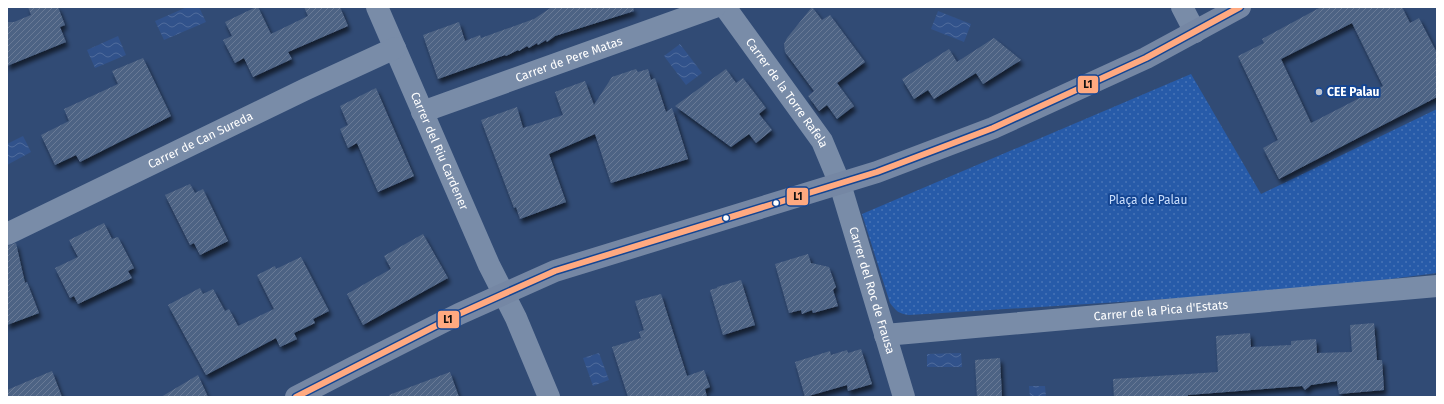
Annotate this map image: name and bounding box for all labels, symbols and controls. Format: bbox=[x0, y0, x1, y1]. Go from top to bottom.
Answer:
street label: Carrer de Pere Matas bbox=[513, 34, 625, 85]
street label: Carrer de la Torre Rafela bbox=[743, 35, 831, 150]
line badge: L1 bbox=[1077, 75, 1099, 94]
text: L1 bbox=[1083, 78, 1093, 91]
place label: CEE Palau bbox=[1327, 85, 1379, 99]
marker: CEE Palau bbox=[1314, 87, 1324, 97]
street label: Carrer del Riu Cardener bbox=[408, 90, 471, 212]
street label: Carrer de Can Sureda bbox=[146, 109, 255, 172]
line badge: L1 bbox=[786, 187, 809, 206]
text: L1 bbox=[793, 190, 803, 203]
park label: Plaça de Palau bbox=[1109, 193, 1187, 207]
unlabelled marker bbox=[771, 198, 781, 208]
unlabelled marker bbox=[721, 213, 731, 223]
street label: Carrer del Roc de Frausa bbox=[846, 225, 898, 356]
street label: Carrer de la Pica d'Estats bbox=[1093, 298, 1229, 323]
line badge: L1 bbox=[437, 310, 460, 329]
text: L1 bbox=[443, 313, 453, 326]

